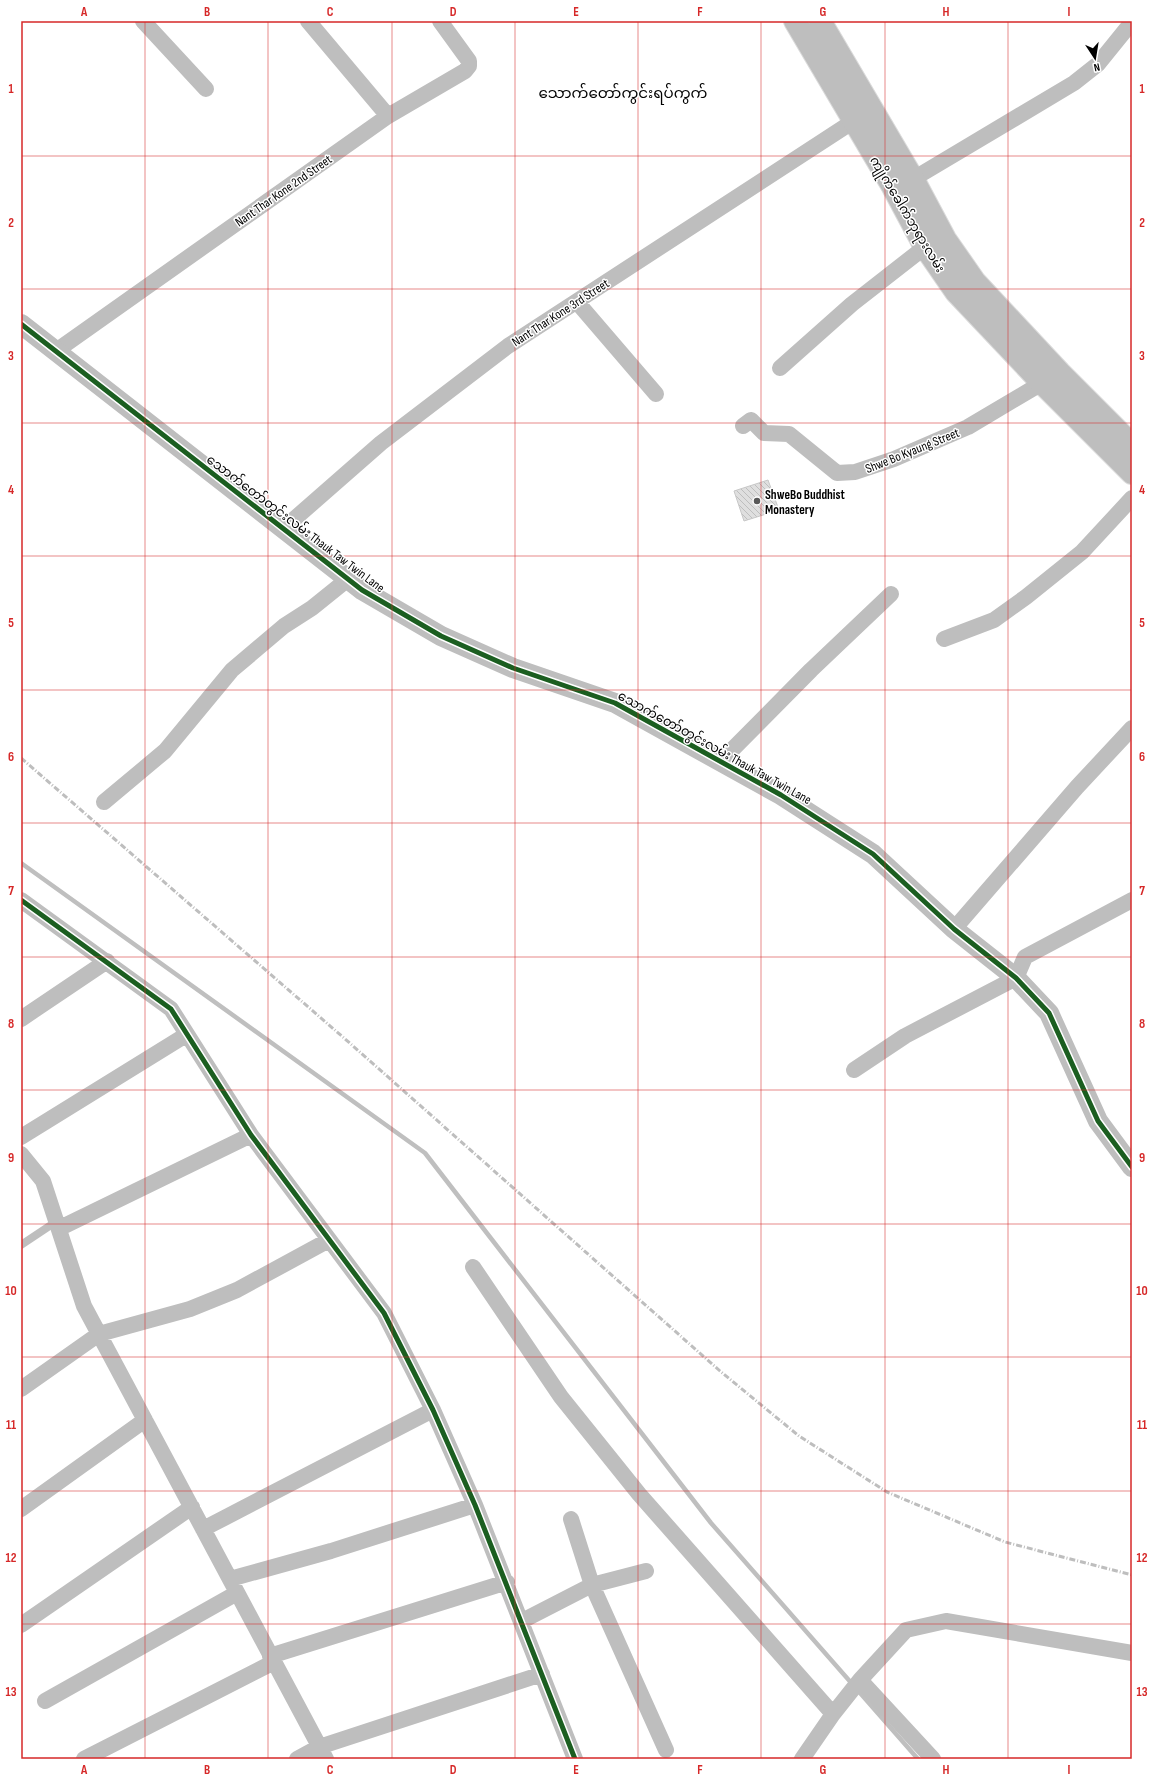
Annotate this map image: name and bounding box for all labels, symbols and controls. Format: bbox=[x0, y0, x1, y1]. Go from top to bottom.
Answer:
text: A bbox=[80, 4, 88, 20]
text: B bbox=[204, 4, 210, 20]
text: C bbox=[327, 4, 334, 20]
text: D bbox=[450, 4, 457, 20]
text: E bbox=[573, 4, 579, 20]
text: F bbox=[697, 4, 703, 20]
text: G bbox=[820, 4, 827, 20]
text: H bbox=[943, 4, 950, 20]
text: I bbox=[1068, 4, 1071, 20]
north arrow bbox=[1075, 38, 1115, 78]
text: N bbox=[1093, 60, 1101, 74]
text: 1 bbox=[8, 81, 14, 97]
text: 1 bbox=[1139, 81, 1145, 97]
district label: သောက်တော်ကွင်းရပ်ကွက် bbox=[539, 83, 708, 105]
street label: Nant Thar Kone 2nd Street bbox=[232, 151, 335, 230]
street label: ကျိုက်ခေါက်ဘုရားလမ်း bbox=[864, 153, 949, 277]
text: 2 bbox=[8, 215, 14, 231]
text: 2 bbox=[1139, 215, 1145, 231]
street label: Nant Thar Kone 3rd Street bbox=[509, 275, 612, 350]
text: 3 bbox=[8, 348, 14, 364]
text: 3 bbox=[1139, 348, 1145, 364]
street label: Shwe Bo Kyaung Street bbox=[863, 425, 962, 477]
street label: သောက်တော်တွင်းလမ်း Thauk Taw Twin Lane bbox=[202, 451, 388, 598]
text: 4 bbox=[8, 482, 14, 498]
text: 4 bbox=[1139, 482, 1145, 498]
place label: ShweBo Buddhist Monastery bbox=[765, 487, 845, 518]
marker: ShweBo Buddhist Monastery bbox=[752, 496, 762, 506]
text: 5 bbox=[8, 615, 14, 631]
text: 5 bbox=[1139, 615, 1145, 631]
street label: သောက်တော်တွင်းလမ်း Thauk Taw Twin Lane bbox=[614, 687, 815, 810]
text: 6 bbox=[8, 749, 14, 765]
text: 6 bbox=[1139, 749, 1145, 765]
text: 7 bbox=[8, 883, 14, 899]
text: 7 bbox=[1139, 883, 1145, 899]
text: 8 bbox=[8, 1016, 14, 1032]
text: 8 bbox=[1139, 1016, 1145, 1032]
text: 9 bbox=[8, 1150, 14, 1166]
text: 9 bbox=[1139, 1150, 1145, 1166]
text: 10 bbox=[5, 1283, 17, 1299]
text: 10 bbox=[1136, 1283, 1148, 1299]
text: 11 bbox=[6, 1417, 16, 1433]
text: 11 bbox=[1137, 1417, 1147, 1433]
text: 12 bbox=[6, 1550, 17, 1566]
text: 12 bbox=[1137, 1550, 1148, 1566]
text: 13 bbox=[6, 1684, 17, 1700]
text: 13 bbox=[1137, 1684, 1148, 1700]
text: A bbox=[80, 1762, 88, 1778]
text: B bbox=[204, 1762, 210, 1778]
text: C bbox=[327, 1762, 334, 1778]
text: D bbox=[450, 1762, 457, 1778]
text: E bbox=[573, 1762, 579, 1778]
text: F bbox=[697, 1762, 703, 1778]
text: G bbox=[820, 1762, 827, 1778]
text: H bbox=[943, 1762, 950, 1778]
text: I bbox=[1068, 1762, 1071, 1778]

